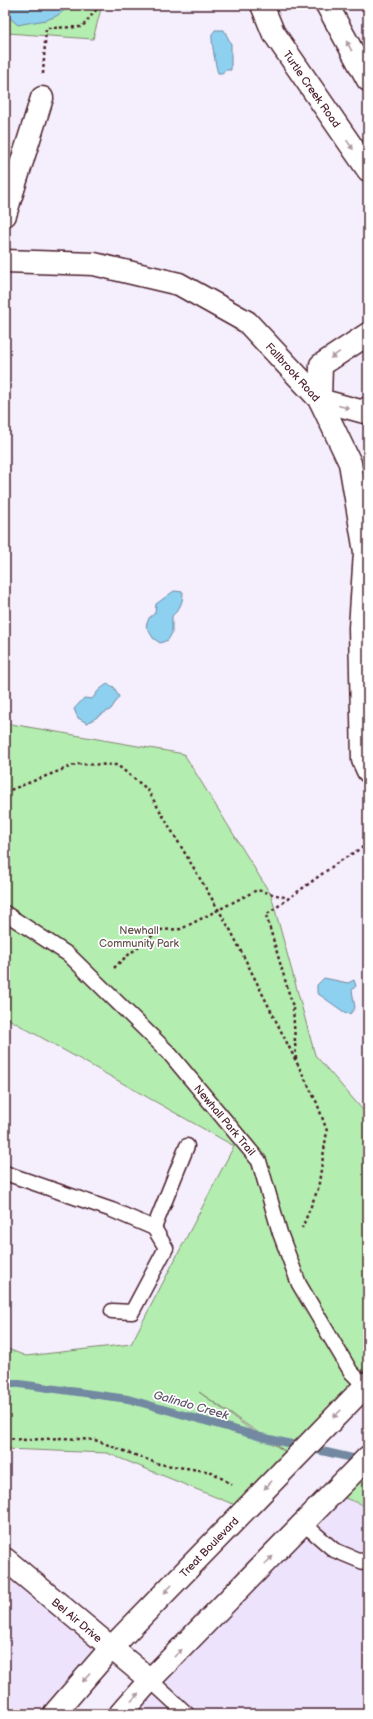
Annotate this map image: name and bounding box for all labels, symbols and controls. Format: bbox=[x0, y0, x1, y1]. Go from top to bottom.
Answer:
one-way arrow bbox=[346, 40, 353, 52]
street label: Turtle Creek Road bbox=[280, 48, 343, 130]
one-way arrow bbox=[346, 139, 354, 150]
street label: Fallbrook Road bbox=[263, 340, 322, 404]
one-way arrow bbox=[330, 352, 341, 359]
one-way arrow bbox=[338, 404, 351, 410]
park label: Newhall Community Park bbox=[99, 924, 179, 950]
street label: Newhall Park Trail bbox=[191, 1082, 258, 1158]
water label: Galindo Creek bbox=[152, 1388, 231, 1424]
one-way arrow bbox=[332, 1409, 342, 1419]
one-way arrow bbox=[263, 1480, 273, 1490]
street label: Treat Boulevard bbox=[177, 1514, 241, 1580]
one-way arrow bbox=[264, 1555, 274, 1565]
one-way arrow bbox=[163, 1584, 173, 1594]
street label: Bel Air Drive bbox=[49, 1596, 105, 1645]
one-way arrow bbox=[173, 1648, 182, 1658]
one-way arrow bbox=[81, 1672, 90, 1683]
one-way arrow bbox=[131, 1692, 140, 1702]

